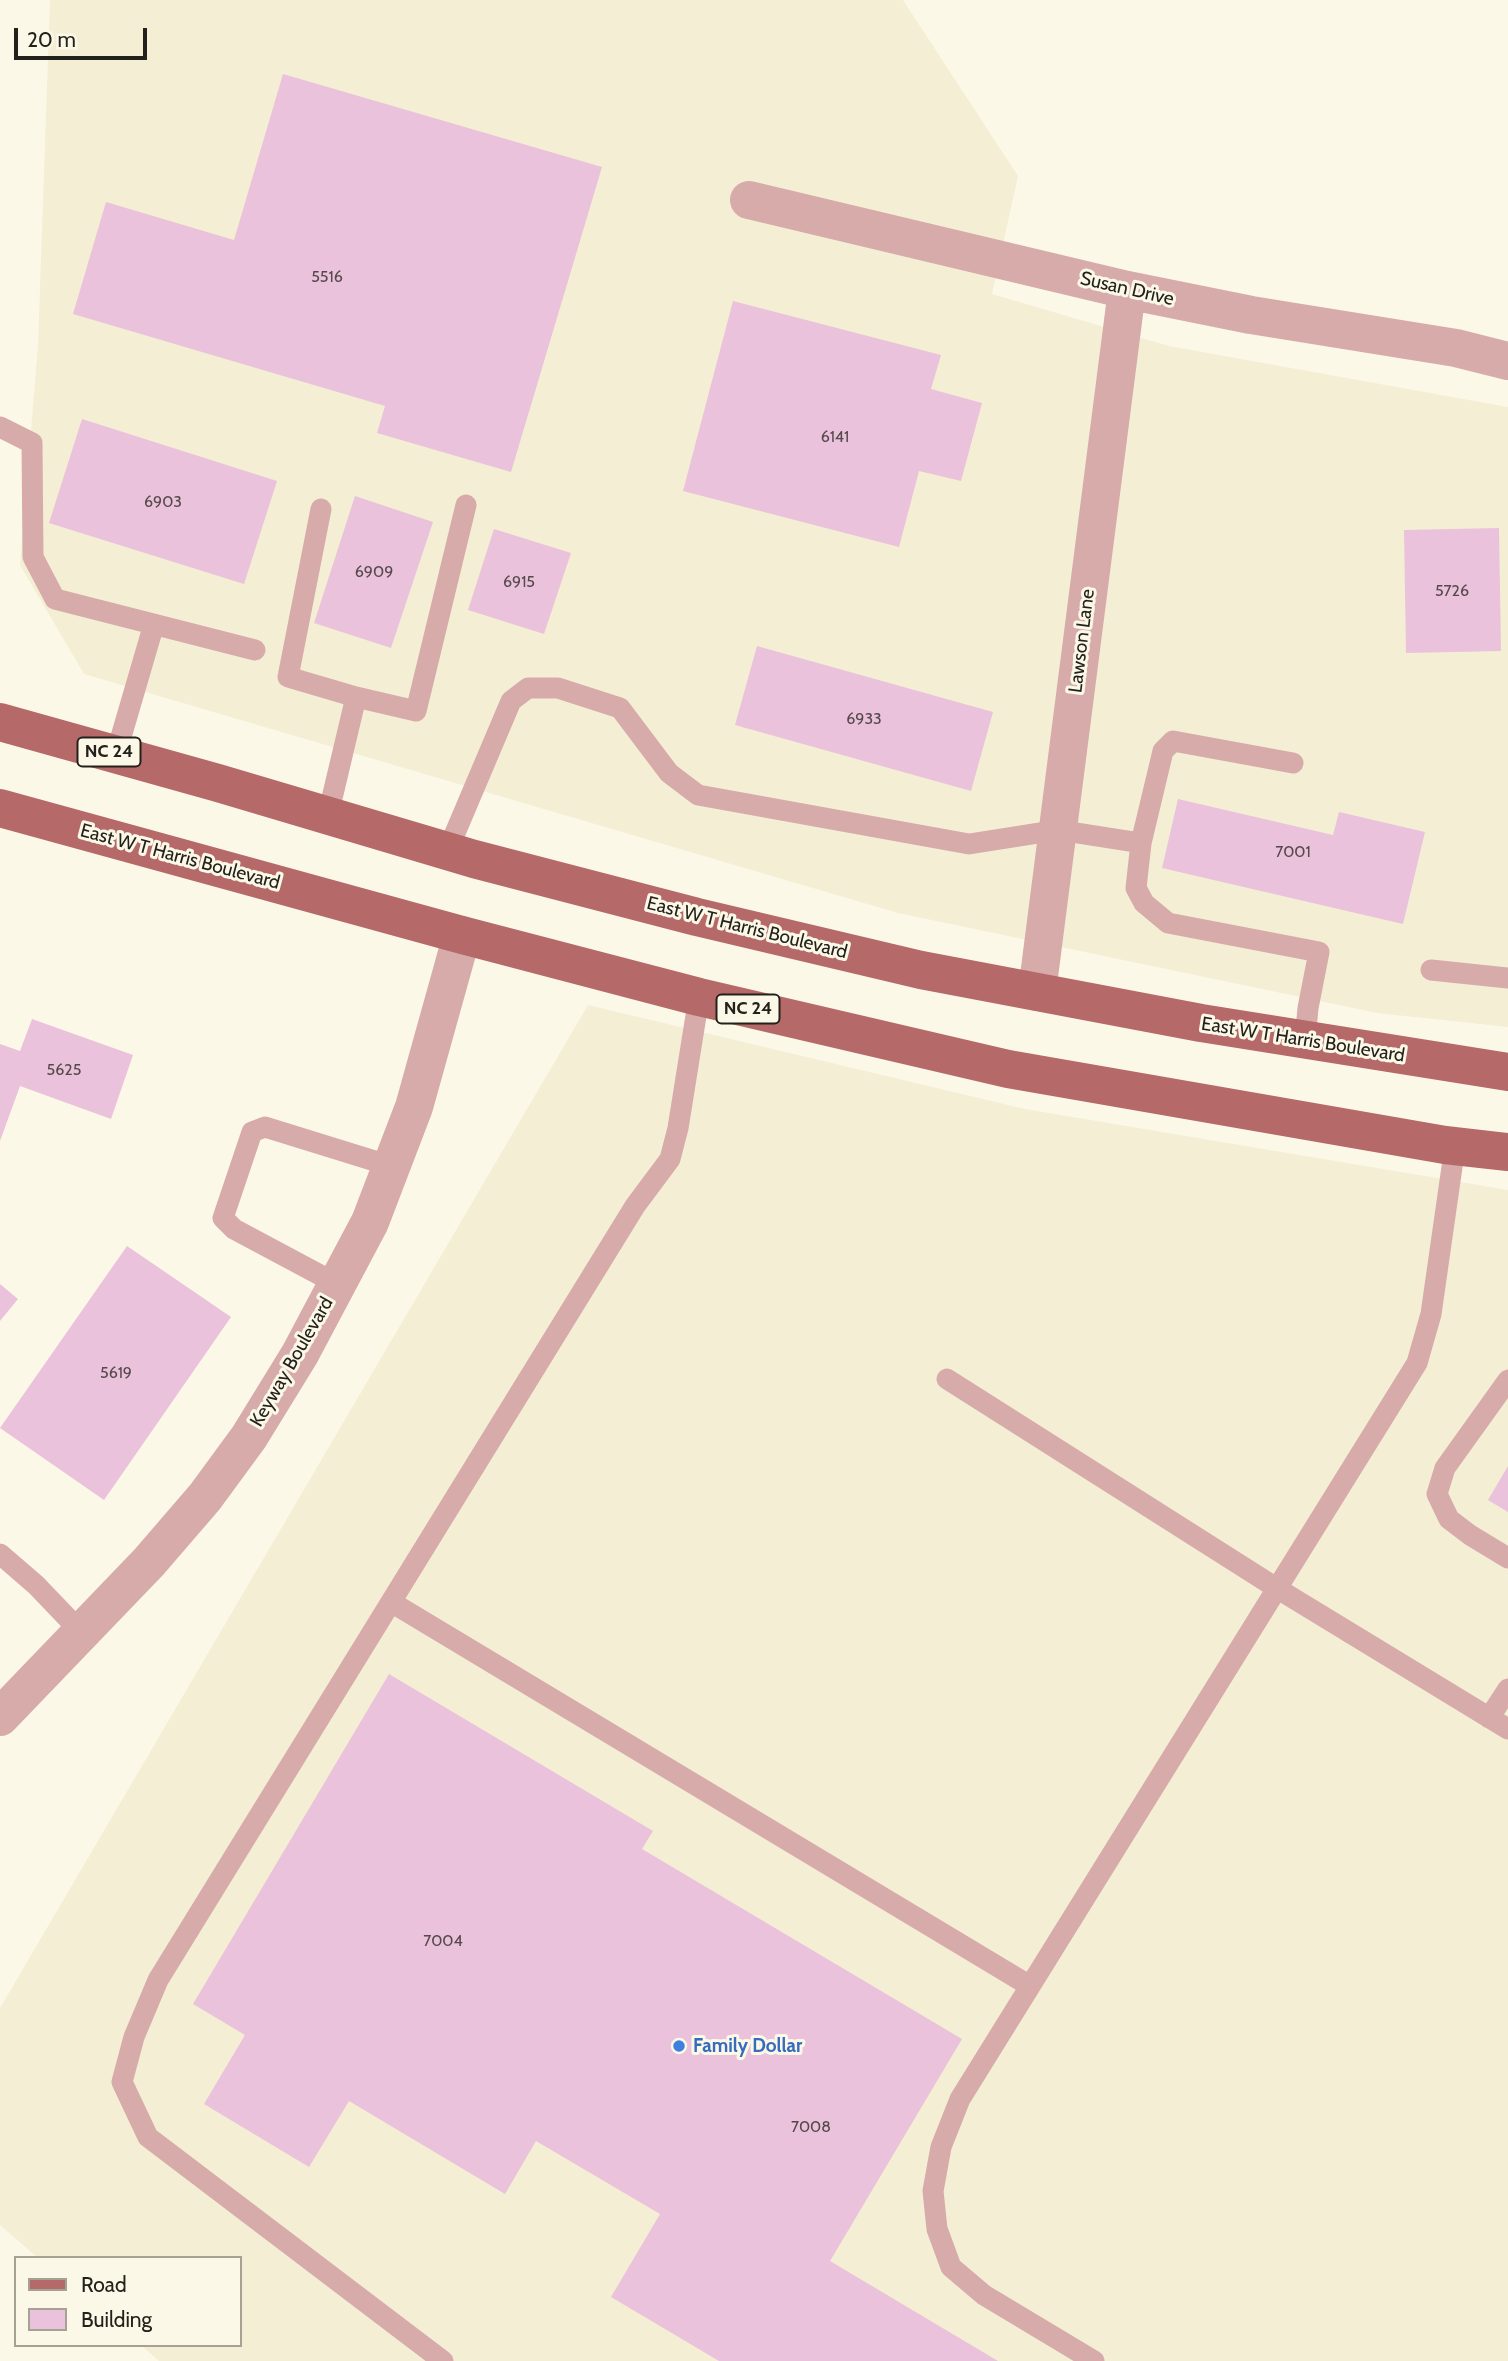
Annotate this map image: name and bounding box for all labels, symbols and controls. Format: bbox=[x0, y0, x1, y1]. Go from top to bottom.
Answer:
scale bar bbox=[18, 14, 150, 58]
text: 20 m bbox=[27, 27, 76, 52]
house number: 5516 bbox=[311, 267, 343, 287]
street label: Susan Drive bbox=[1078, 267, 1176, 311]
house number: 6141 bbox=[821, 427, 849, 447]
house number: 6903 bbox=[144, 492, 182, 512]
house number: 6909 bbox=[355, 562, 393, 582]
house number: 6915 bbox=[503, 572, 535, 592]
house number: 5726 bbox=[1435, 581, 1469, 601]
street label: Lawson Lane bbox=[1064, 588, 1100, 694]
house number: 6933 bbox=[846, 709, 882, 729]
road number: NC 24 bbox=[78, 738, 140, 766]
street label: East W T Harris Boulevard bbox=[78, 819, 282, 895]
house number: 7001 bbox=[1275, 842, 1311, 862]
street label: East W T Harris Boulevard bbox=[644, 892, 850, 964]
road number: NC 24 bbox=[716, 994, 780, 1024]
street label: East W T Harris Boulevard bbox=[1200, 1013, 1406, 1067]
house number: 5625 bbox=[47, 1060, 81, 1080]
street label: Keyway Boulevard bbox=[246, 1293, 338, 1431]
house number: 5619 bbox=[100, 1363, 132, 1383]
house number: 7004 bbox=[423, 1931, 463, 1951]
place label: Family Dollar bbox=[693, 2035, 802, 2057]
marker: Family Dollar bbox=[671, 2038, 687, 2054]
house number: 7008 bbox=[791, 2117, 831, 2137]
legend bbox=[14, 2256, 242, 2347]
text: Road bbox=[81, 2272, 127, 2297]
text: Building bbox=[81, 2307, 152, 2332]

